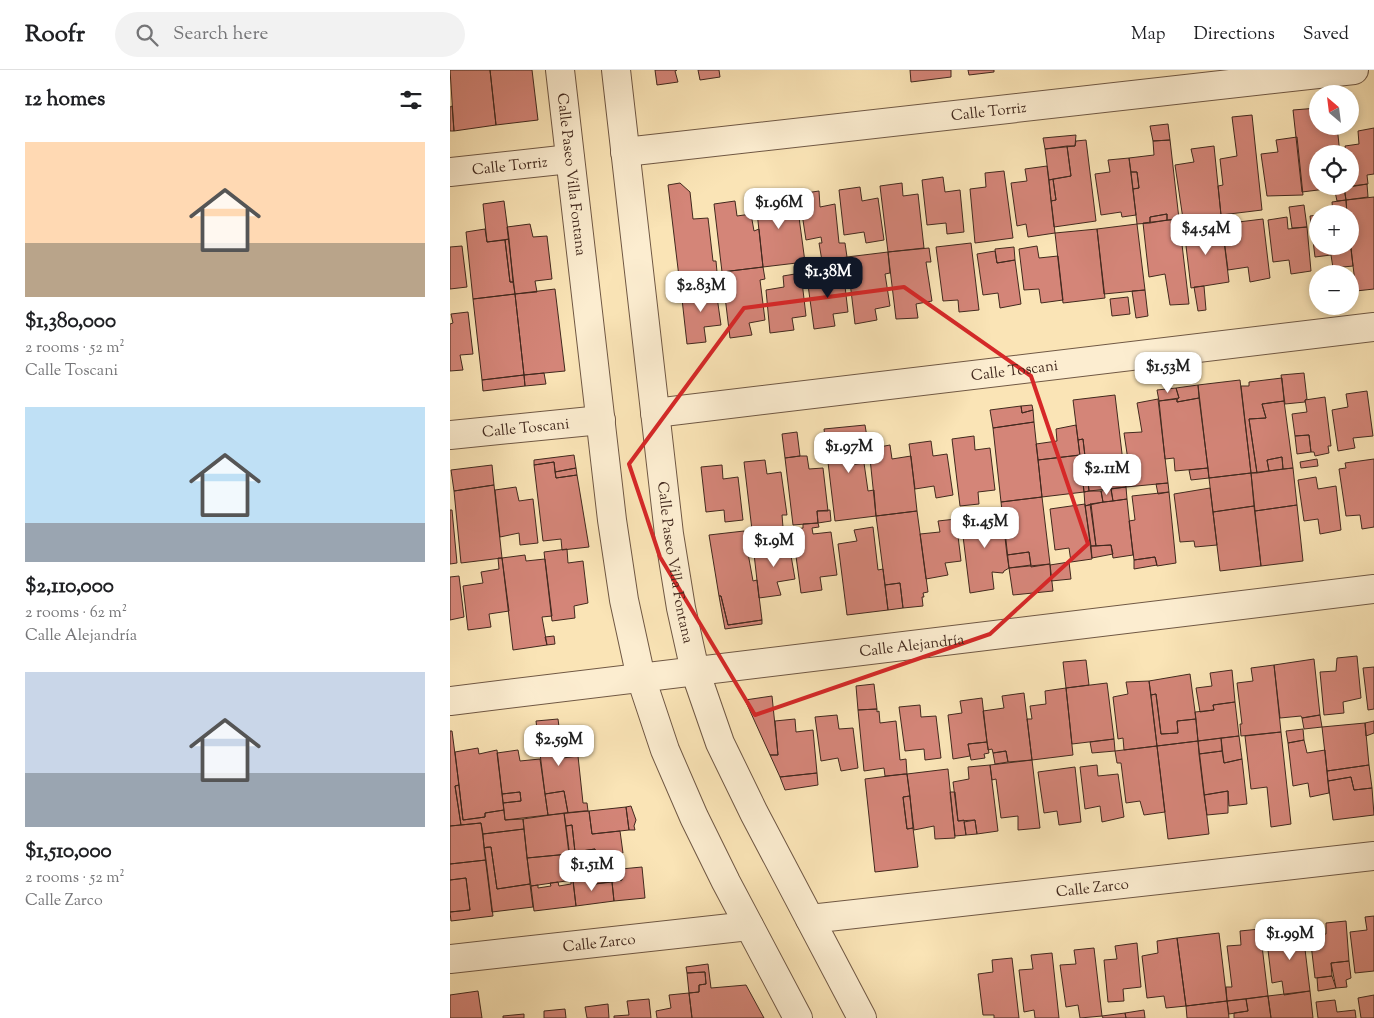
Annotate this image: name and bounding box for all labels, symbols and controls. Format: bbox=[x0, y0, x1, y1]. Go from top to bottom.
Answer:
search box bbox=[115, 12, 465, 57]
text: Roofr bbox=[25, 18, 85, 52]
icon: search bbox=[133, 21, 161, 49]
text: Search here bbox=[173, 21, 268, 48]
text: Map bbox=[1131, 22, 1166, 48]
text: Directions bbox=[1194, 22, 1275, 48]
text: Saved bbox=[1303, 22, 1349, 48]
text: 12 homes bbox=[25, 85, 105, 115]
north arrow bbox=[1309, 85, 1359, 135]
map controls bbox=[1309, 85, 1359, 315]
icon: filters bbox=[397, 86, 425, 114]
street label: Calle Paseo Villa Fontana bbox=[551, 92, 590, 257]
street label: Calle Torriz bbox=[950, 98, 1028, 127]
button: locate bbox=[1309, 145, 1359, 195]
street label: Calle Torriz bbox=[471, 152, 549, 182]
icon: home bbox=[180, 175, 270, 265]
pin: $1.96M bbox=[738, 188, 820, 230]
text: $1.96M bbox=[755, 192, 803, 215]
button: + bbox=[1309, 205, 1359, 255]
pin: $4.54M bbox=[1165, 214, 1247, 256]
text: $4.54M bbox=[1182, 218, 1230, 241]
pin: $1.38M bbox=[787, 256, 869, 299]
text: $1.38M bbox=[804, 261, 852, 284]
button: − bbox=[1309, 265, 1359, 315]
pin: $2.83M bbox=[660, 270, 742, 313]
text: $2.83M bbox=[676, 275, 726, 298]
text: $1,380,000 bbox=[25, 307, 116, 337]
text: 2 rooms · 52 m² bbox=[25, 337, 125, 360]
pin: $1.53M bbox=[1127, 352, 1209, 394]
street label: Calle Toscani bbox=[970, 356, 1059, 387]
text: $1.53M bbox=[1146, 356, 1190, 379]
text: Calle Toscani bbox=[25, 360, 118, 383]
street label: Calle Toscani bbox=[481, 414, 570, 444]
pin: $1.97M bbox=[808, 432, 890, 474]
text: $1.97M bbox=[825, 436, 873, 459]
icon: home bbox=[180, 440, 270, 530]
pin: $2.11M bbox=[1066, 454, 1148, 496]
text: $2.11M bbox=[1084, 458, 1130, 481]
street label: Calle Paseo Villa Fontana bbox=[651, 480, 698, 646]
pin: $1.45M bbox=[944, 506, 1026, 549]
text: $1.45M bbox=[962, 511, 1008, 534]
pin: $1.9M bbox=[739, 526, 809, 568]
text: $1.9M bbox=[754, 530, 794, 553]
text: $2,110,000 bbox=[25, 572, 114, 602]
text: 2 rooms · 62 m² bbox=[25, 602, 127, 625]
text: Calle Alejandría bbox=[25, 625, 137, 648]
street label: Calle Alejandría bbox=[858, 630, 965, 663]
icon: home bbox=[180, 705, 270, 795]
pin: $2.59M bbox=[518, 724, 600, 767]
text: $2.59M bbox=[535, 729, 583, 752]
text: $1,510,000 bbox=[25, 837, 112, 867]
pin: $1.51M bbox=[551, 850, 633, 892]
text: $1.51M bbox=[570, 854, 614, 877]
text: 2 rooms · 52 m² bbox=[25, 867, 125, 890]
street label: Calle Zarco bbox=[1055, 874, 1130, 903]
text: Calle Zarco bbox=[25, 890, 103, 913]
pin: $1.99M bbox=[1249, 918, 1331, 961]
text: $1.99M bbox=[1266, 923, 1314, 946]
street label: Calle Zarco bbox=[562, 930, 637, 958]

